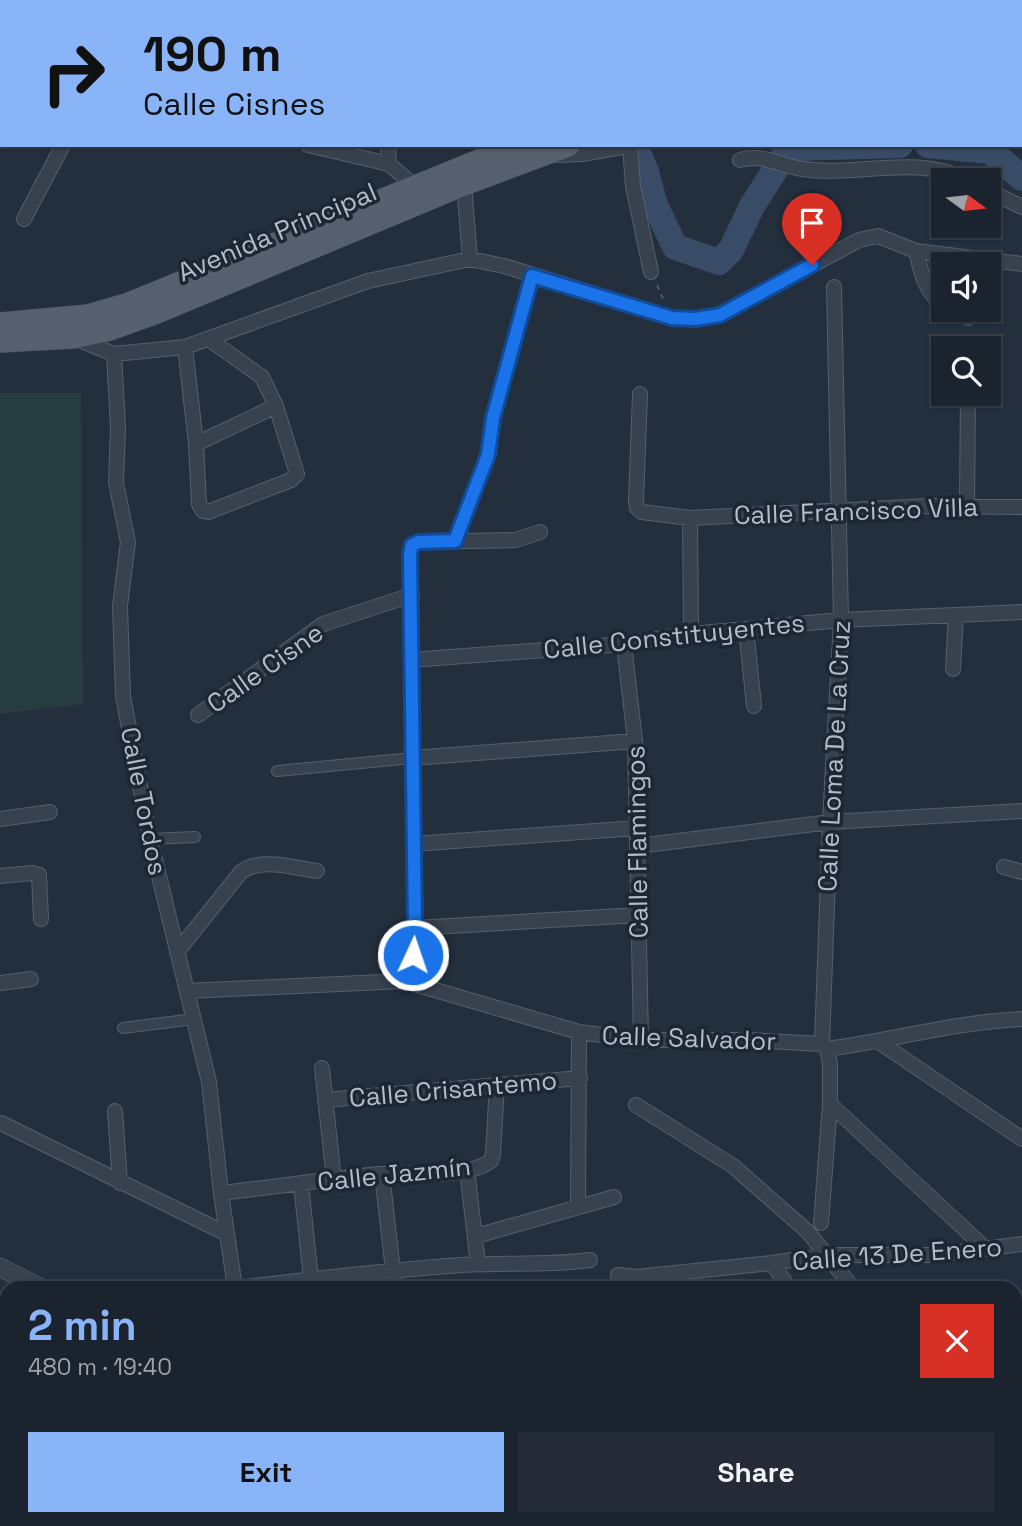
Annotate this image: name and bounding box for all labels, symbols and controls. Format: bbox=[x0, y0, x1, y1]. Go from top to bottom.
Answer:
text: 190 m bbox=[143, 23, 281, 85]
icon: right bbox=[28, 28, 119, 119]
text: Calle Cisnes bbox=[143, 84, 325, 124]
north arrow bbox=[931, 168, 1001, 238]
map controls bbox=[931, 168, 1001, 406]
street label: Avenida Principal bbox=[172, 175, 382, 289]
pin bbox=[782, 193, 842, 265]
icon: arrive bbox=[793, 204, 831, 242]
button: sound bbox=[931, 252, 1001, 322]
button: search bbox=[931, 336, 1001, 406]
street label: Calle Francisco Villa bbox=[733, 490, 979, 532]
street label: Calle Constituyentes bbox=[542, 605, 806, 667]
street label: Calle Cisne bbox=[200, 615, 330, 721]
street label: Calle Loma De La Cruz bbox=[810, 619, 858, 893]
street label: Calle Tordos bbox=[113, 724, 175, 878]
street label: Calle Flamingos bbox=[618, 745, 656, 939]
position arrow bbox=[376, 918, 450, 992]
street label: Calle Salvador bbox=[601, 1018, 777, 1058]
street label: Calle Crisantemo bbox=[348, 1063, 558, 1115]
street label: Calle Jazmín bbox=[315, 1149, 473, 1199]
street label: Calle 13 De Enero bbox=[791, 1230, 1003, 1278]
text: 2 min bbox=[28, 1299, 137, 1352]
button: close bbox=[920, 1304, 994, 1378]
text: 480 m · 19:40 bbox=[28, 1352, 172, 1382]
button: Exit bbox=[28, 1432, 504, 1512]
button: Share bbox=[518, 1432, 994, 1512]

